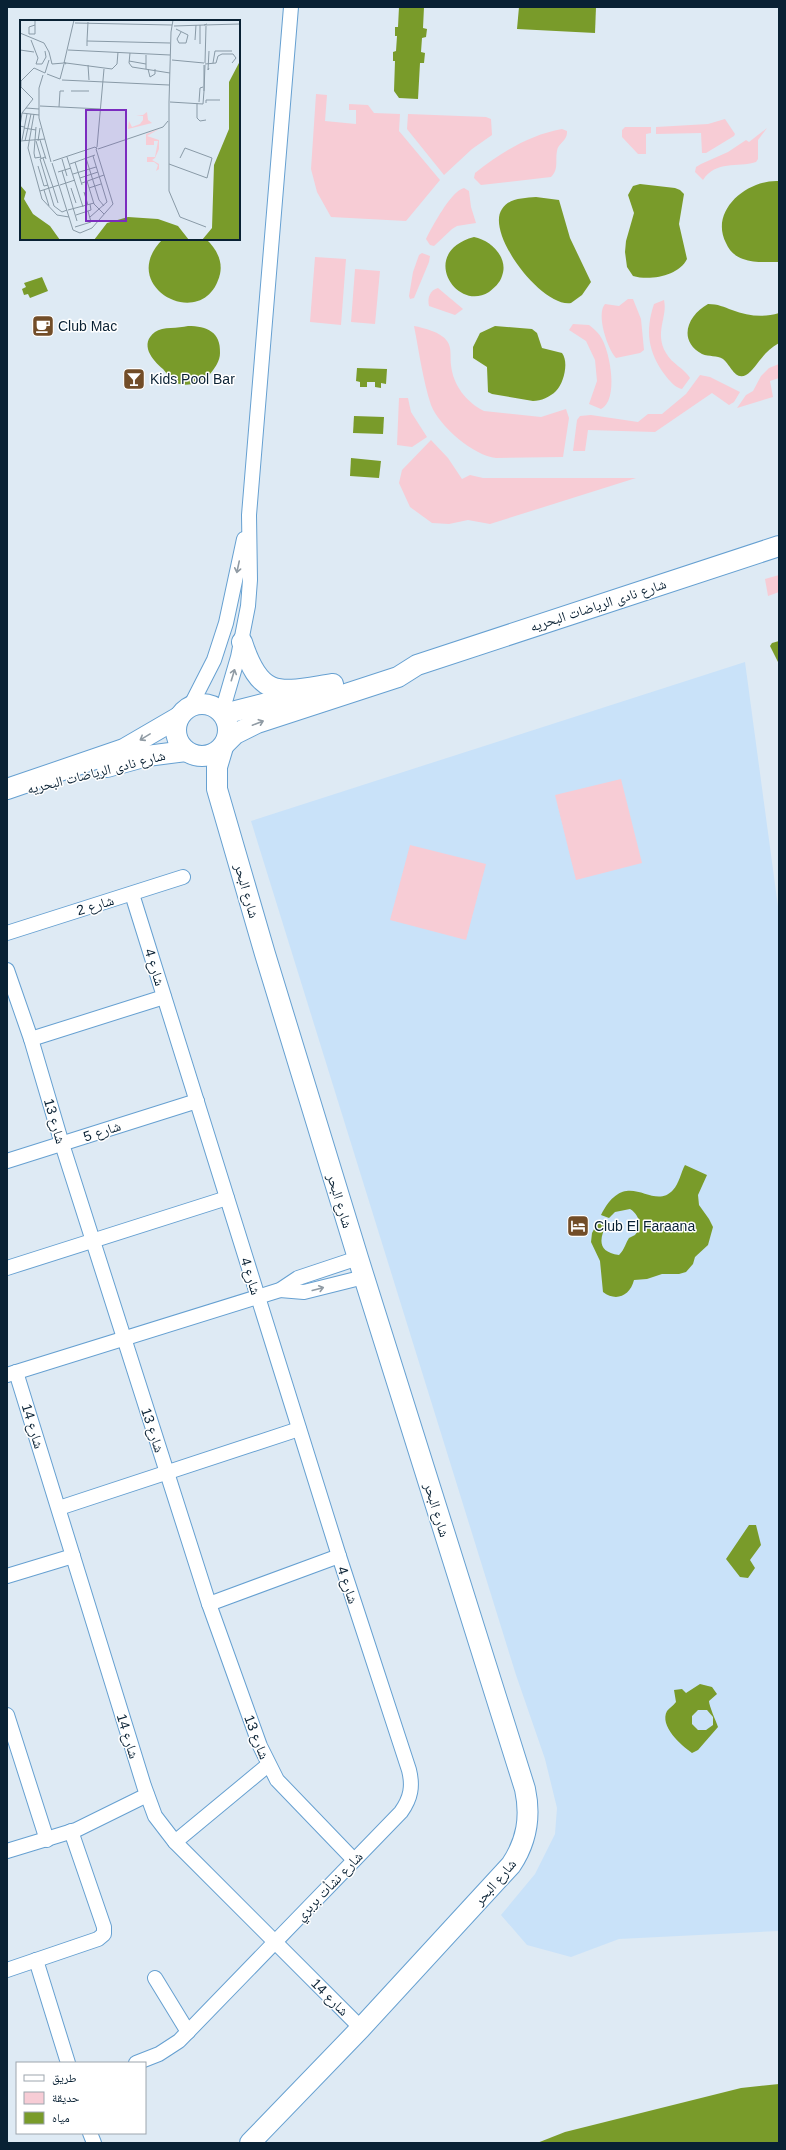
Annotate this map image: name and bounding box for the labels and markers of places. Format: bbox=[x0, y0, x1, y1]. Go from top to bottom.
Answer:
cafe icon: Club Mac bbox=[30, 313, 56, 339]
place label: Club Mac bbox=[58, 318, 117, 334]
bar icon: Kids Pool Bar bbox=[121, 366, 147, 392]
place label: Kids Pool Bar bbox=[150, 371, 235, 387]
hotel icon: Club El Faraana bbox=[565, 1213, 591, 1239]
place label: Club El Faraana bbox=[594, 1218, 695, 1234]

